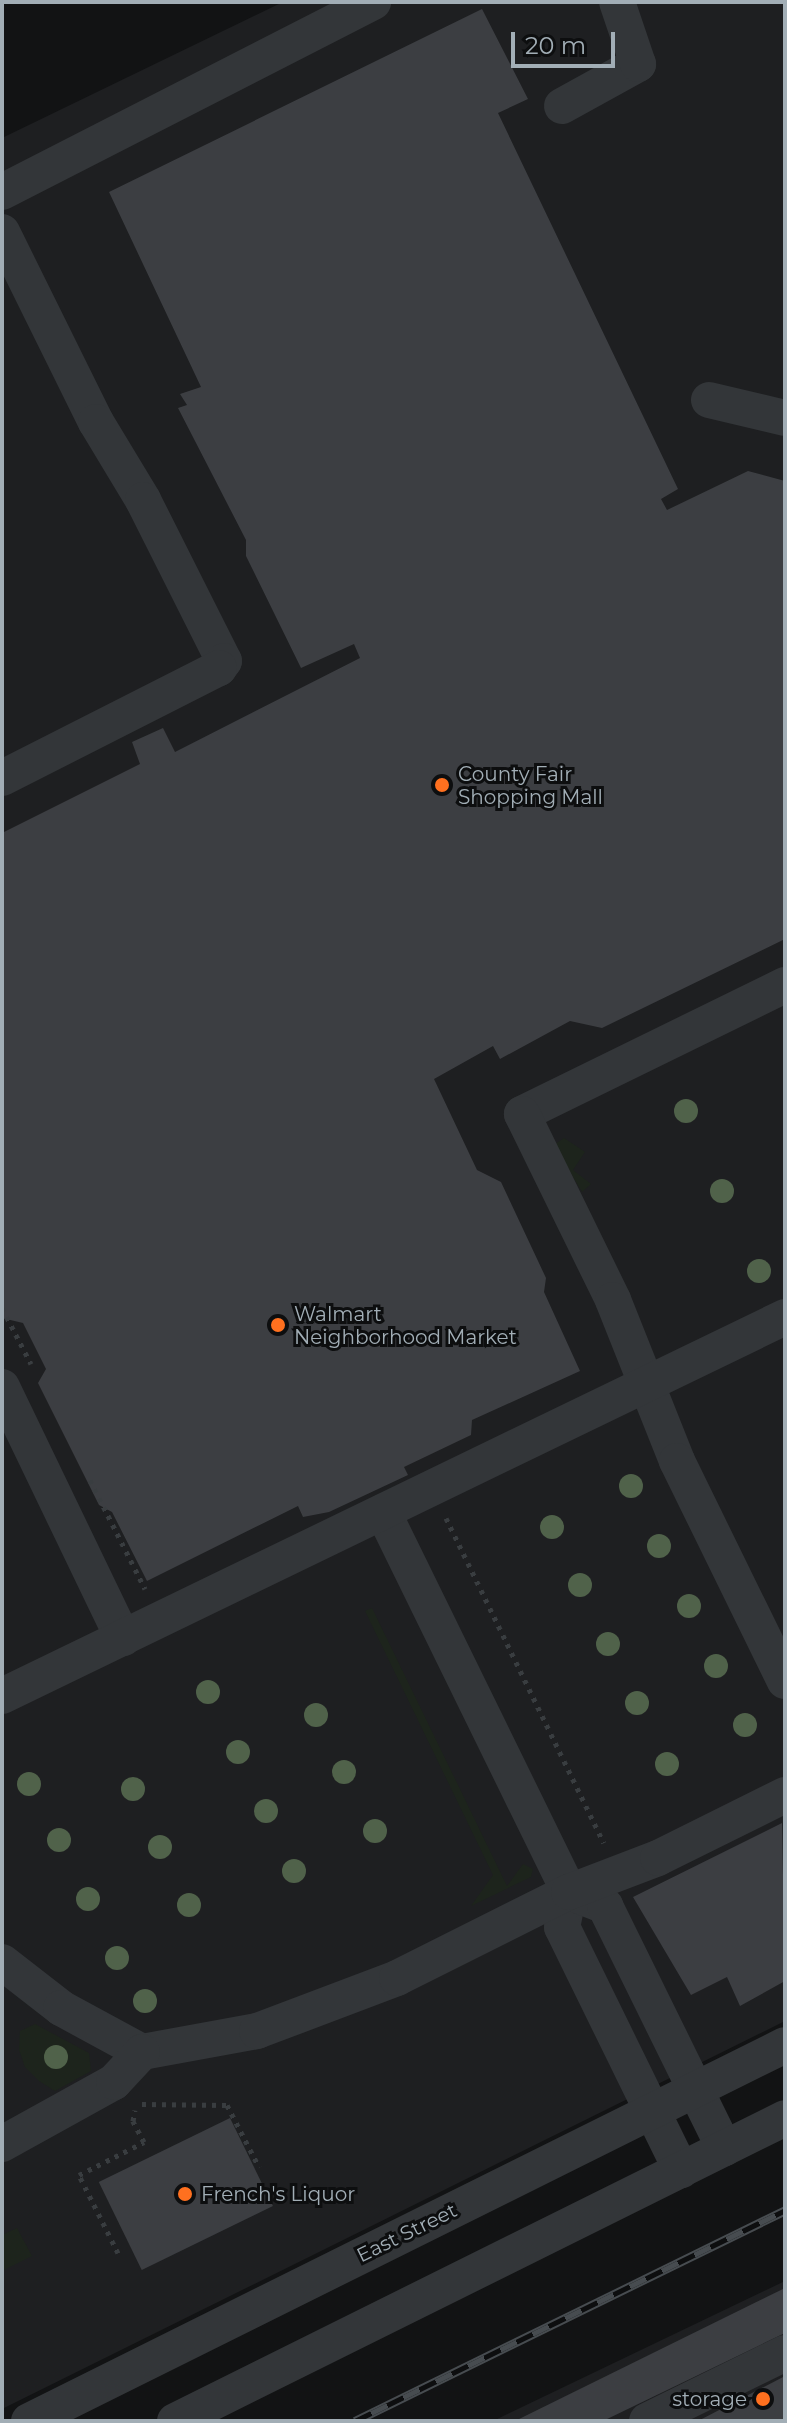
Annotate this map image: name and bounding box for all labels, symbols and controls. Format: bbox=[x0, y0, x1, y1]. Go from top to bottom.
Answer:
scale bar bbox=[515, 16, 619, 66]
text: 20 m bbox=[525, 31, 586, 60]
place label: County Fair Shopping Mall bbox=[458, 762, 603, 809]
marker: County Fair Shopping Mall bbox=[433, 776, 451, 794]
place label: Walmart Neighborhood Market bbox=[294, 1302, 517, 1349]
marker: Walmart Neighborhood Market bbox=[269, 1316, 287, 1334]
place label: French's Liquor bbox=[201, 2182, 355, 2206]
marker: French's Liquor bbox=[176, 2185, 194, 2203]
street label: East Street bbox=[353, 2198, 461, 2268]
place label: storage bbox=[672, 2387, 747, 2411]
marker: storage bbox=[754, 2390, 772, 2408]

